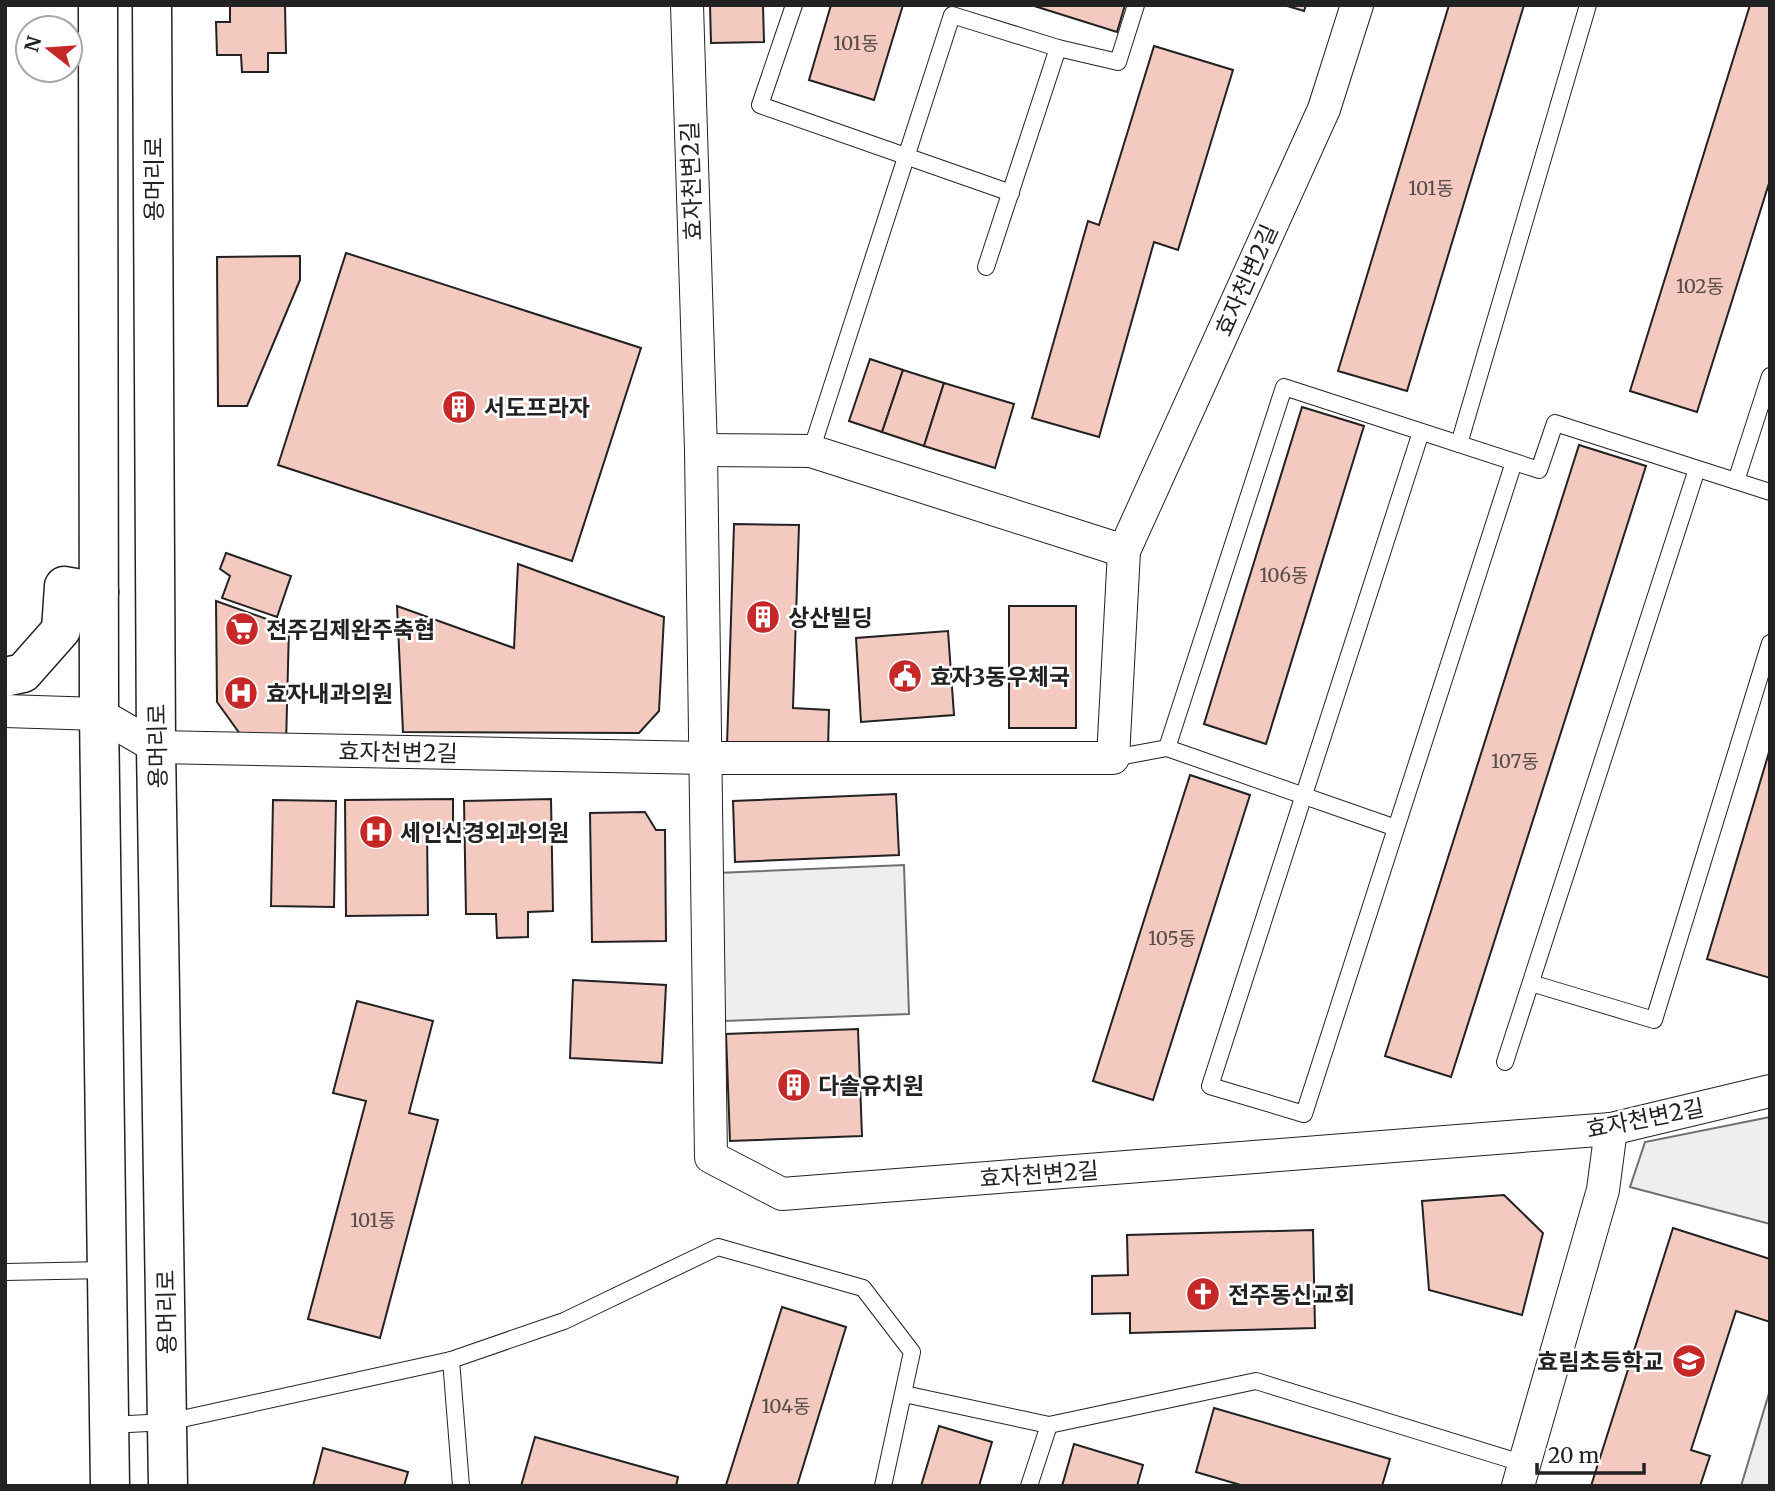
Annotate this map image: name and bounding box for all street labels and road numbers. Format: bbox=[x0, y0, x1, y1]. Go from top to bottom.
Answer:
street label: 효자천변2길 bbox=[674, 121, 708, 241]
street label: 용머리로 bbox=[139, 137, 168, 221]
street label: 효자천변2길 bbox=[1208, 220, 1284, 340]
street label: 용머리로 bbox=[142, 703, 172, 789]
street label: 효자천변2길 bbox=[338, 736, 458, 768]
street label: 효자천변2길 bbox=[1584, 1092, 1706, 1144]
street label: 효자천변2길 bbox=[978, 1155, 1100, 1193]
street label: 용머리로 bbox=[151, 1269, 181, 1355]

